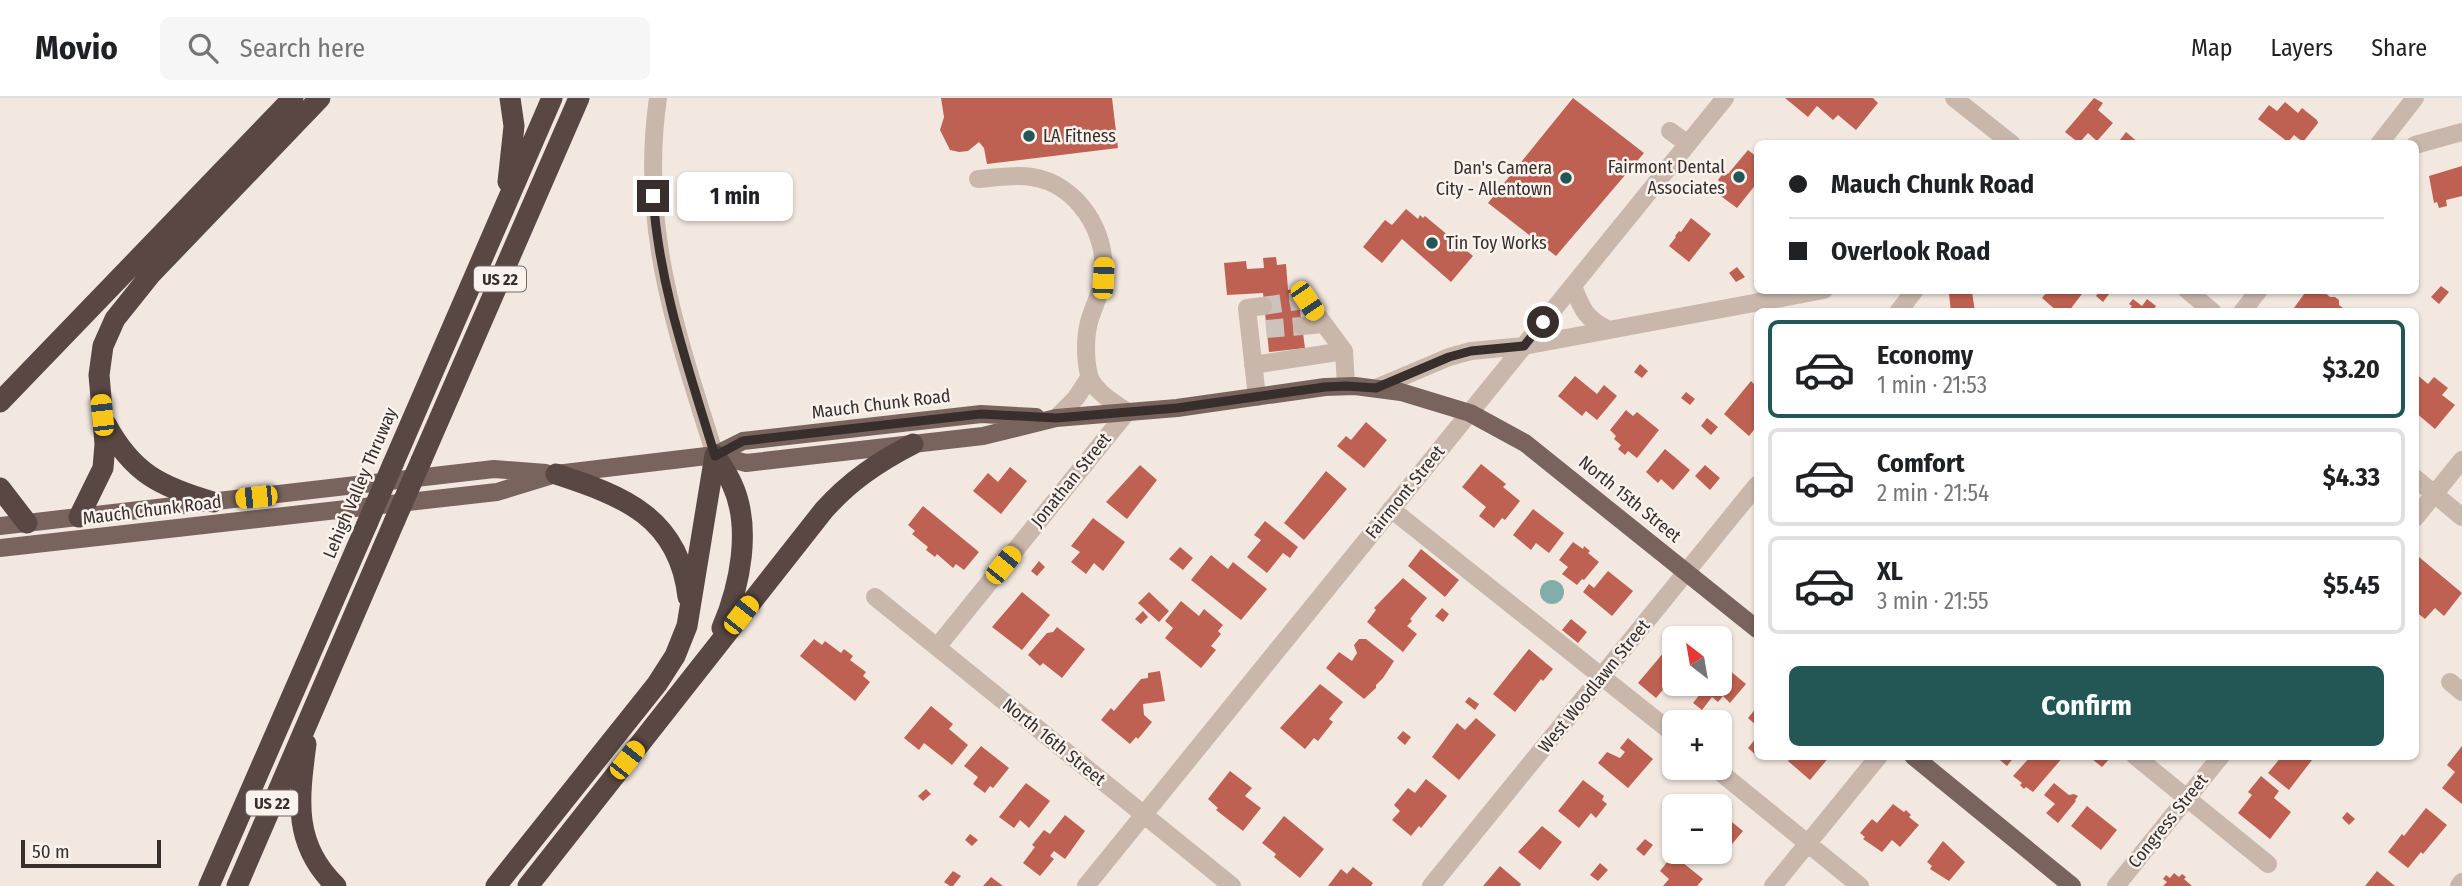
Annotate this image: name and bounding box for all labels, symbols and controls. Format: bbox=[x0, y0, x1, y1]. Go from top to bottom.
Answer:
search box bbox=[160, 17, 650, 80]
text: Movio bbox=[35, 28, 118, 68]
icon: search bbox=[184, 29, 222, 67]
text: Search here bbox=[240, 33, 365, 64]
text: Map bbox=[2191, 34, 2233, 62]
text: Layers bbox=[2271, 34, 2333, 62]
text: Share bbox=[2371, 34, 2427, 62]
place label: LA Fitness bbox=[1043, 125, 1116, 147]
marker: LA Fitness bbox=[1021, 128, 1037, 144]
place label: Fairmont Dental Associates bbox=[1608, 156, 1725, 199]
place label: Dan's Camera City - Allentown bbox=[1436, 157, 1552, 200]
marker: Fairmont Dental Associates bbox=[1731, 169, 1747, 185]
text: Mauch Chunk Road bbox=[1831, 169, 2034, 200]
marker: Dan's Camera City - Allentown bbox=[1558, 170, 1574, 186]
callout: 1 min bbox=[678, 172, 793, 220]
route end bbox=[637, 180, 669, 212]
text: 1 min bbox=[710, 182, 760, 210]
place label: Tin Toy Works bbox=[1446, 232, 1547, 254]
marker: Tin Toy Works bbox=[1424, 235, 1440, 251]
text: Overlook Road bbox=[1831, 236, 1990, 267]
car bbox=[1092, 256, 1115, 300]
road number: US 22 bbox=[474, 266, 526, 292]
car bbox=[1287, 278, 1328, 324]
route start bbox=[1527, 306, 1559, 338]
icon: car bbox=[1793, 338, 1856, 401]
text: Economy bbox=[1877, 340, 1973, 371]
text: $3.20 bbox=[2323, 354, 2380, 385]
text: 1 min · 21:53 bbox=[1877, 371, 1987, 399]
street label: Mauch Chunk Road bbox=[810, 385, 952, 423]
car bbox=[90, 393, 115, 437]
street label: Lehigh Valley Thruway bbox=[318, 404, 402, 562]
street label: Jonathan Street bbox=[1026, 428, 1116, 532]
street label: Fairmont Street bbox=[1361, 441, 1449, 543]
icon: car bbox=[1793, 446, 1856, 509]
text: Comfort bbox=[1877, 448, 1965, 479]
street label: North 15th Street bbox=[1574, 451, 1686, 547]
text: $4.33 bbox=[2323, 462, 2380, 493]
text: 2 min · 21:54 bbox=[1877, 479, 1989, 507]
car bbox=[235, 484, 278, 510]
street label: Mauch Chunk Road bbox=[81, 491, 223, 529]
car bbox=[982, 542, 1025, 588]
icon: car bbox=[1793, 554, 1856, 617]
text: XL bbox=[1877, 556, 1903, 587]
text: $5.45 bbox=[2323, 570, 2380, 601]
text: 3 min · 21:55 bbox=[1877, 587, 1989, 615]
car bbox=[720, 592, 763, 638]
street label: West Woodlawn Street bbox=[1534, 615, 1655, 757]
north arrow bbox=[1662, 626, 1732, 696]
map controls bbox=[1662, 626, 1732, 864]
button: Confirm bbox=[1789, 666, 2384, 746]
street label: North 16th Street bbox=[998, 694, 1110, 790]
button: + bbox=[1662, 710, 1732, 780]
car bbox=[606, 737, 649, 783]
street label: Congress Street bbox=[2123, 769, 2213, 872]
road number: US 22 bbox=[246, 790, 298, 816]
button: − bbox=[1662, 794, 1732, 864]
scale bar bbox=[21, 837, 161, 869]
text: 50 m bbox=[32, 840, 70, 863]

